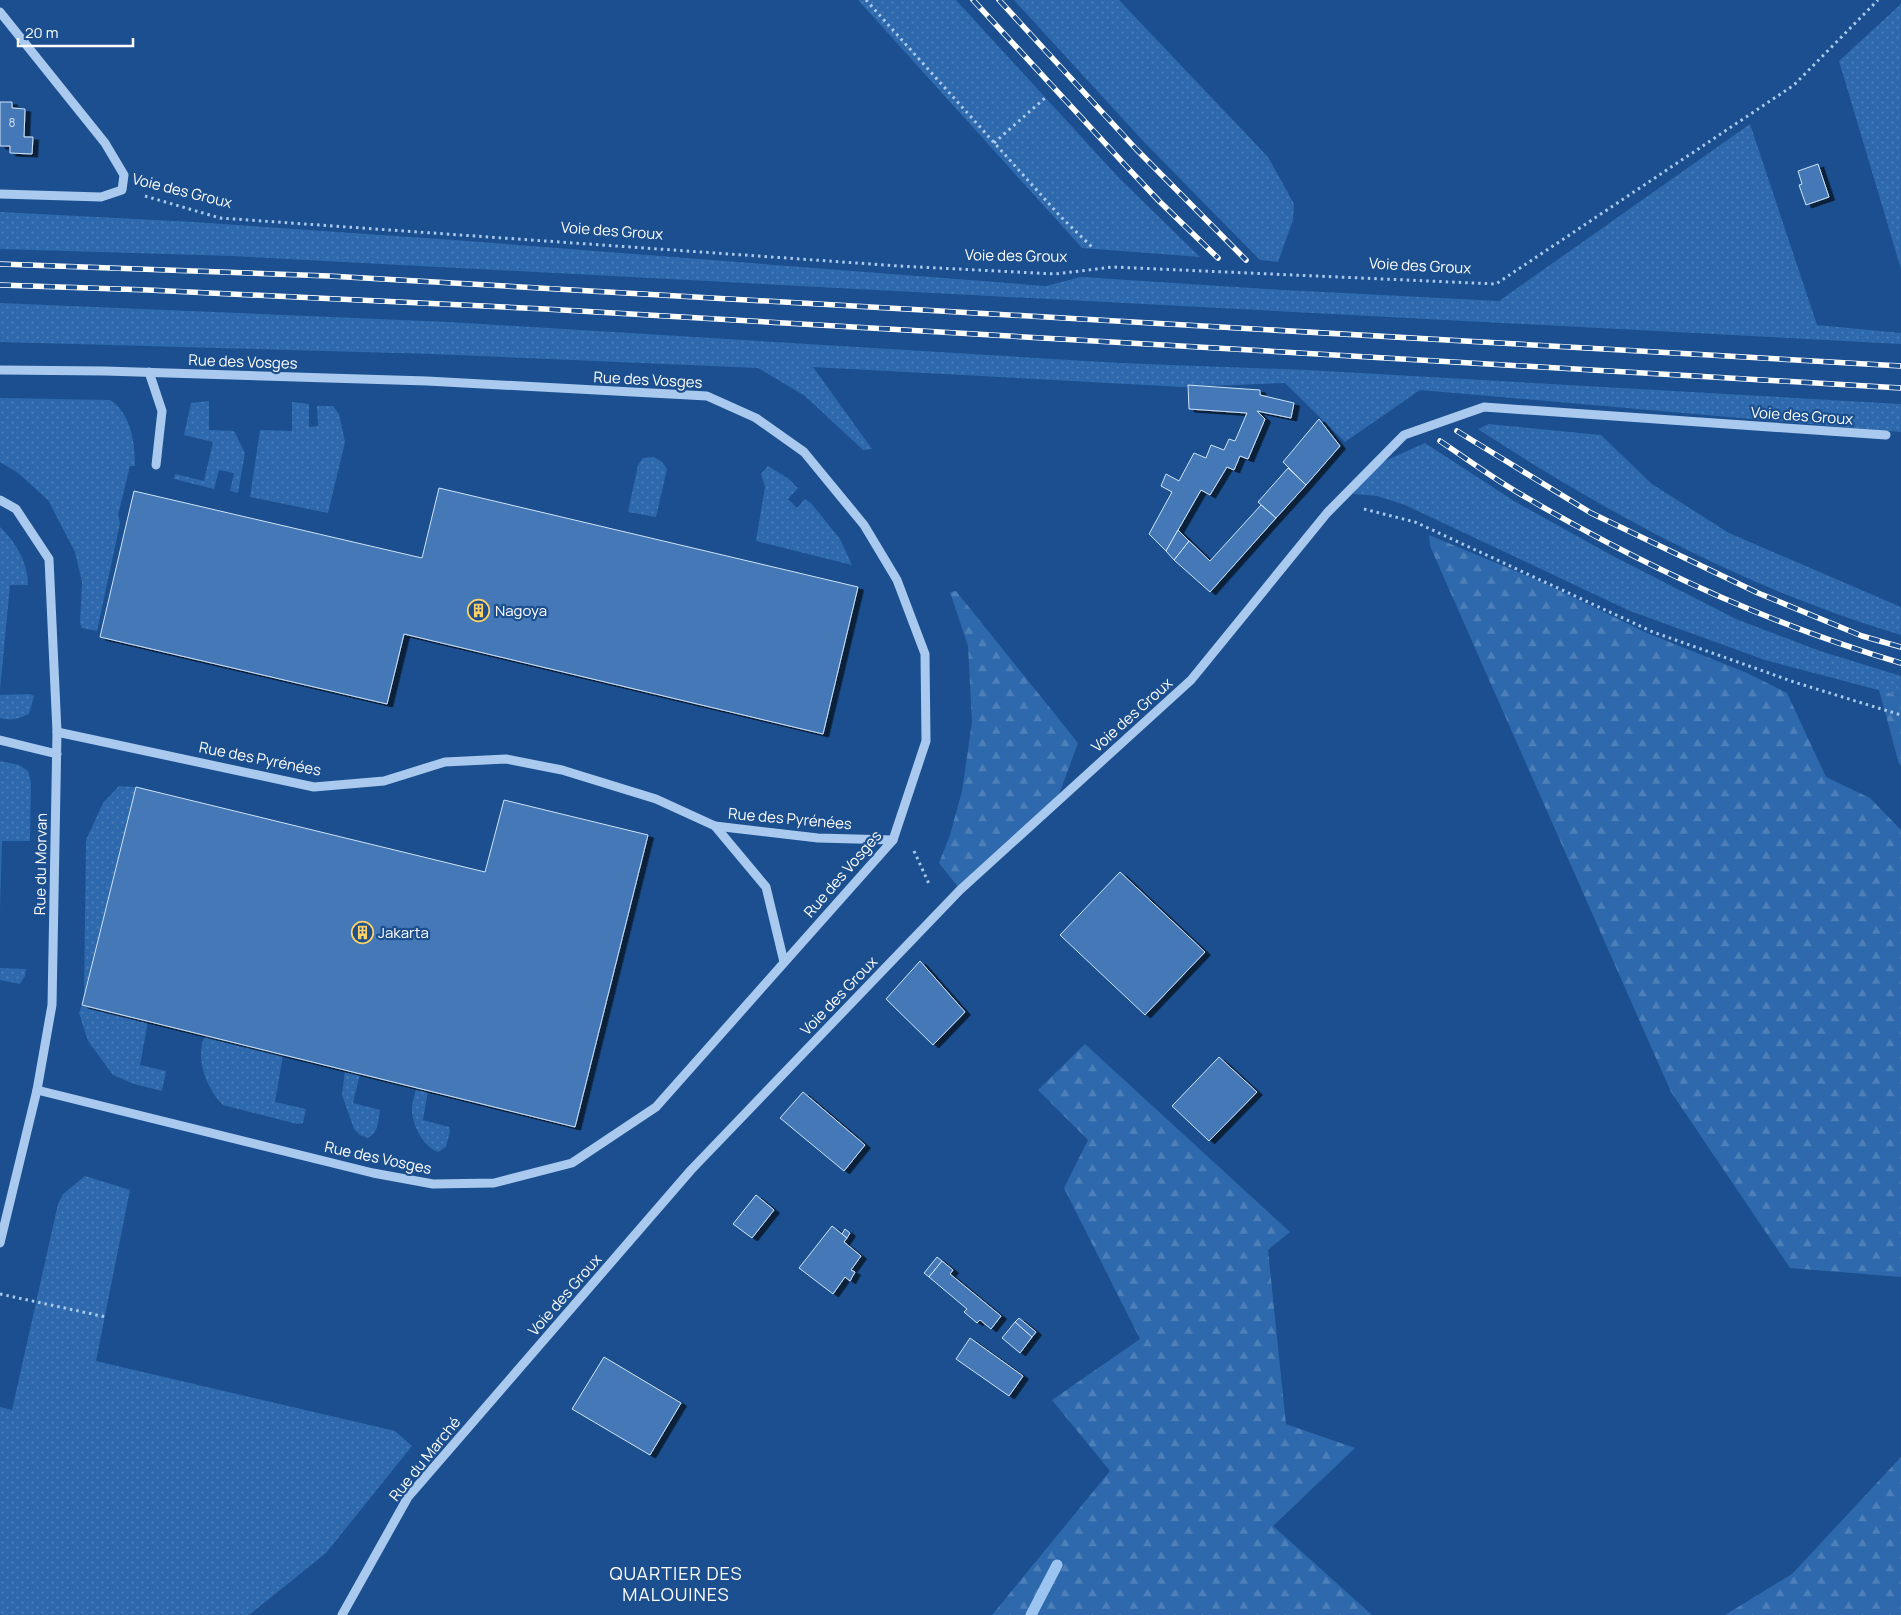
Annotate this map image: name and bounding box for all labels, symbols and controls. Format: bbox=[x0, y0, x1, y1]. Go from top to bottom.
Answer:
scale bar bbox=[18, 15, 132, 47]
text: 20 m bbox=[25, 22, 58, 43]
house number: 8 bbox=[9, 114, 16, 131]
street label: Voie des Groux bbox=[130, 168, 234, 213]
street label: Voie des Groux bbox=[560, 216, 664, 245]
street label: Voie des Groux bbox=[965, 244, 1067, 267]
street label: Voie des Groux bbox=[1368, 252, 1472, 279]
street label: Rue des Vosges bbox=[188, 349, 298, 374]
street label: Rue des Vosges bbox=[593, 366, 703, 393]
street label: Voie des Groux bbox=[1750, 401, 1854, 430]
building icon: Nagoya bbox=[467, 599, 491, 623]
place label: Nagoya bbox=[495, 600, 547, 621]
street label: Voie des Groux bbox=[1087, 673, 1177, 757]
street label: Rue des Pyrénées bbox=[197, 736, 323, 781]
street label: Rue des Pyrénées bbox=[727, 803, 853, 834]
street label: Rue du Morvan bbox=[29, 813, 52, 915]
street label: Rue des Vosges bbox=[799, 826, 886, 922]
building icon: Jakarta bbox=[350, 921, 374, 945]
place label: Jakarta bbox=[378, 922, 429, 943]
street label: Voie des Groux bbox=[796, 951, 882, 1040]
street label: Rue des Vosges bbox=[323, 1136, 434, 1179]
street label: Voie des Groux bbox=[523, 1249, 606, 1340]
street label: Rue du Marché bbox=[384, 1412, 465, 1505]
district label: QUARTIER DES MALOUINES bbox=[610, 1561, 743, 1606]

